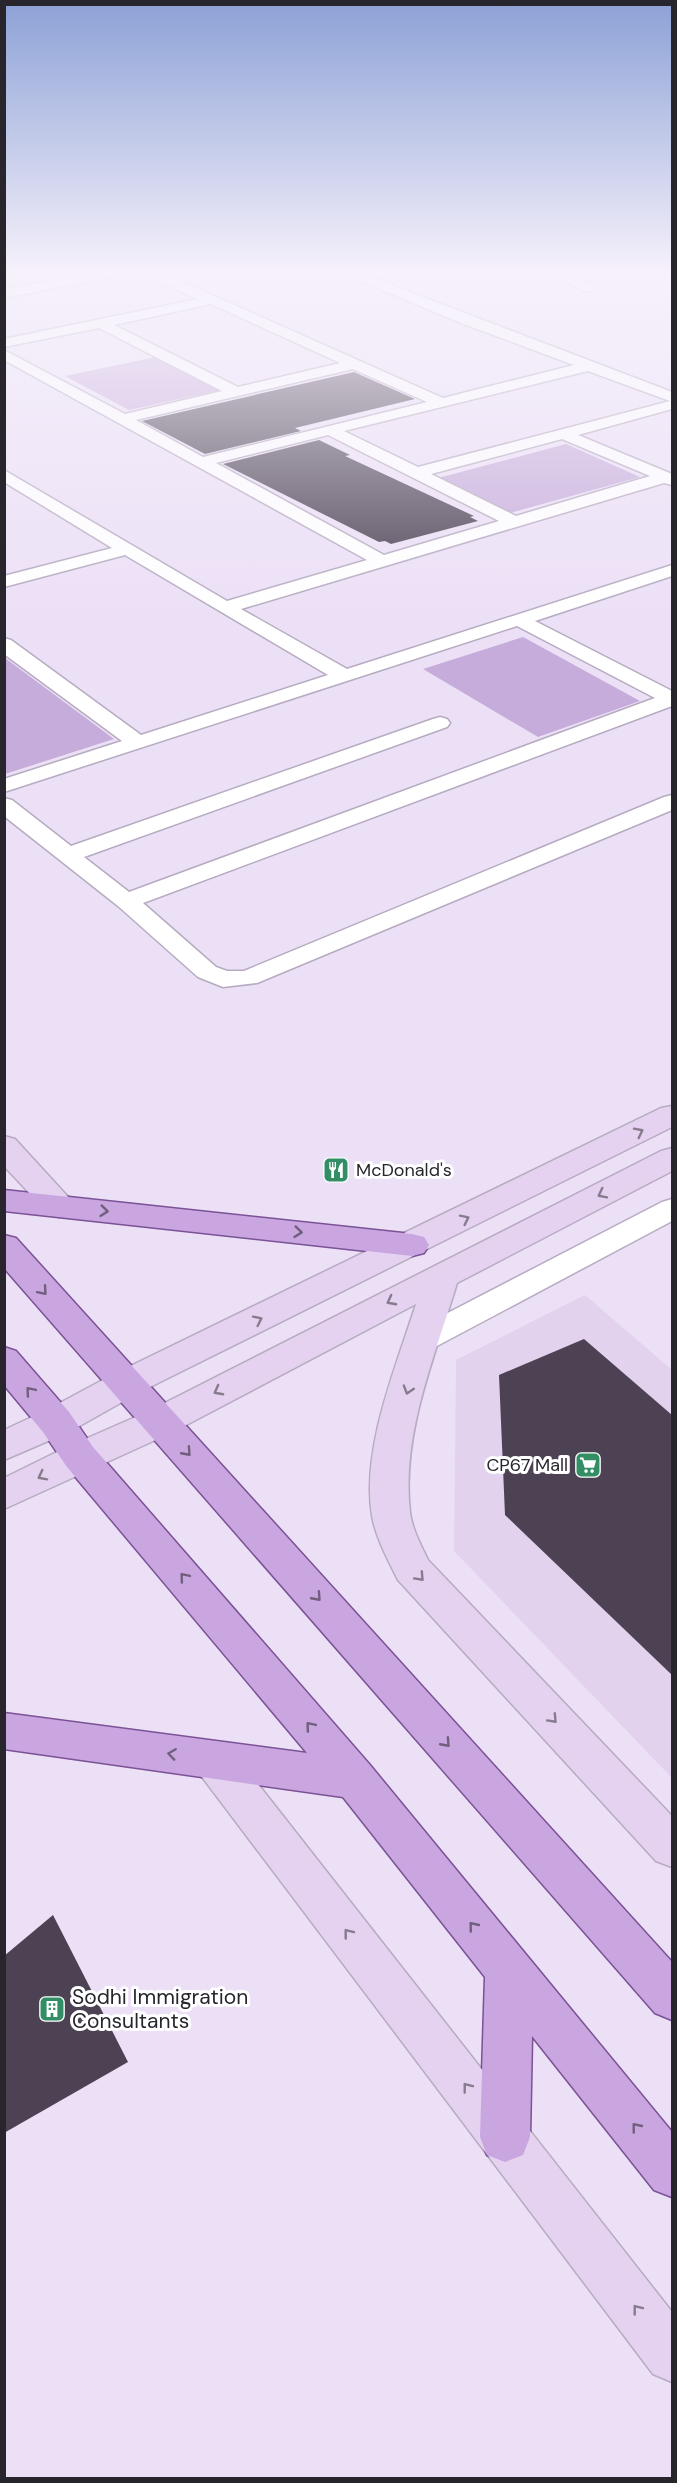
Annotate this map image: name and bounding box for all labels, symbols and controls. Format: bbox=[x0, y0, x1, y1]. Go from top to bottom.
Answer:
one-way arrow bbox=[633, 1128, 644, 1139]
restaurant icon: McDonald's bbox=[321, 1155, 351, 1185]
place label: McDonald's bbox=[356, 1158, 452, 1182]
one-way arrow bbox=[597, 1187, 608, 1198]
one-way arrow bbox=[100, 1204, 109, 1217]
one-way arrow bbox=[458, 1214, 469, 1226]
one-way arrow bbox=[294, 1225, 303, 1238]
one-way arrow bbox=[36, 1284, 47, 1294]
one-way arrow bbox=[387, 1294, 398, 1305]
one-way arrow bbox=[251, 1315, 262, 1327]
one-way arrow bbox=[214, 1384, 225, 1395]
one-way arrow bbox=[403, 1384, 415, 1395]
one-way arrow bbox=[26, 1387, 37, 1398]
one-way arrow bbox=[180, 1445, 191, 1455]
supermarket icon: CP67 Mall bbox=[573, 1450, 603, 1480]
place label: CP67 Mall bbox=[486, 1453, 568, 1477]
one-way arrow bbox=[38, 1469, 49, 1480]
one-way arrow bbox=[412, 1569, 423, 1580]
one-way arrow bbox=[180, 1573, 191, 1584]
one-way arrow bbox=[310, 1590, 321, 1601]
one-way arrow bbox=[546, 1712, 557, 1723]
one-way arrow bbox=[306, 1722, 317, 1733]
one-way arrow bbox=[439, 1736, 450, 1747]
one-way arrow bbox=[167, 1748, 177, 1760]
one-way arrow bbox=[470, 1922, 481, 1933]
one-way arrow bbox=[344, 1929, 355, 1940]
place label: Sodhi Immigration Consultants bbox=[72, 1983, 248, 2035]
building icon: Sodhi Immigration Consultants bbox=[37, 1994, 67, 2024]
one-way arrow bbox=[463, 2083, 474, 2094]
one-way arrow bbox=[632, 2122, 643, 2133]
one-way arrow bbox=[633, 2304, 644, 2315]

